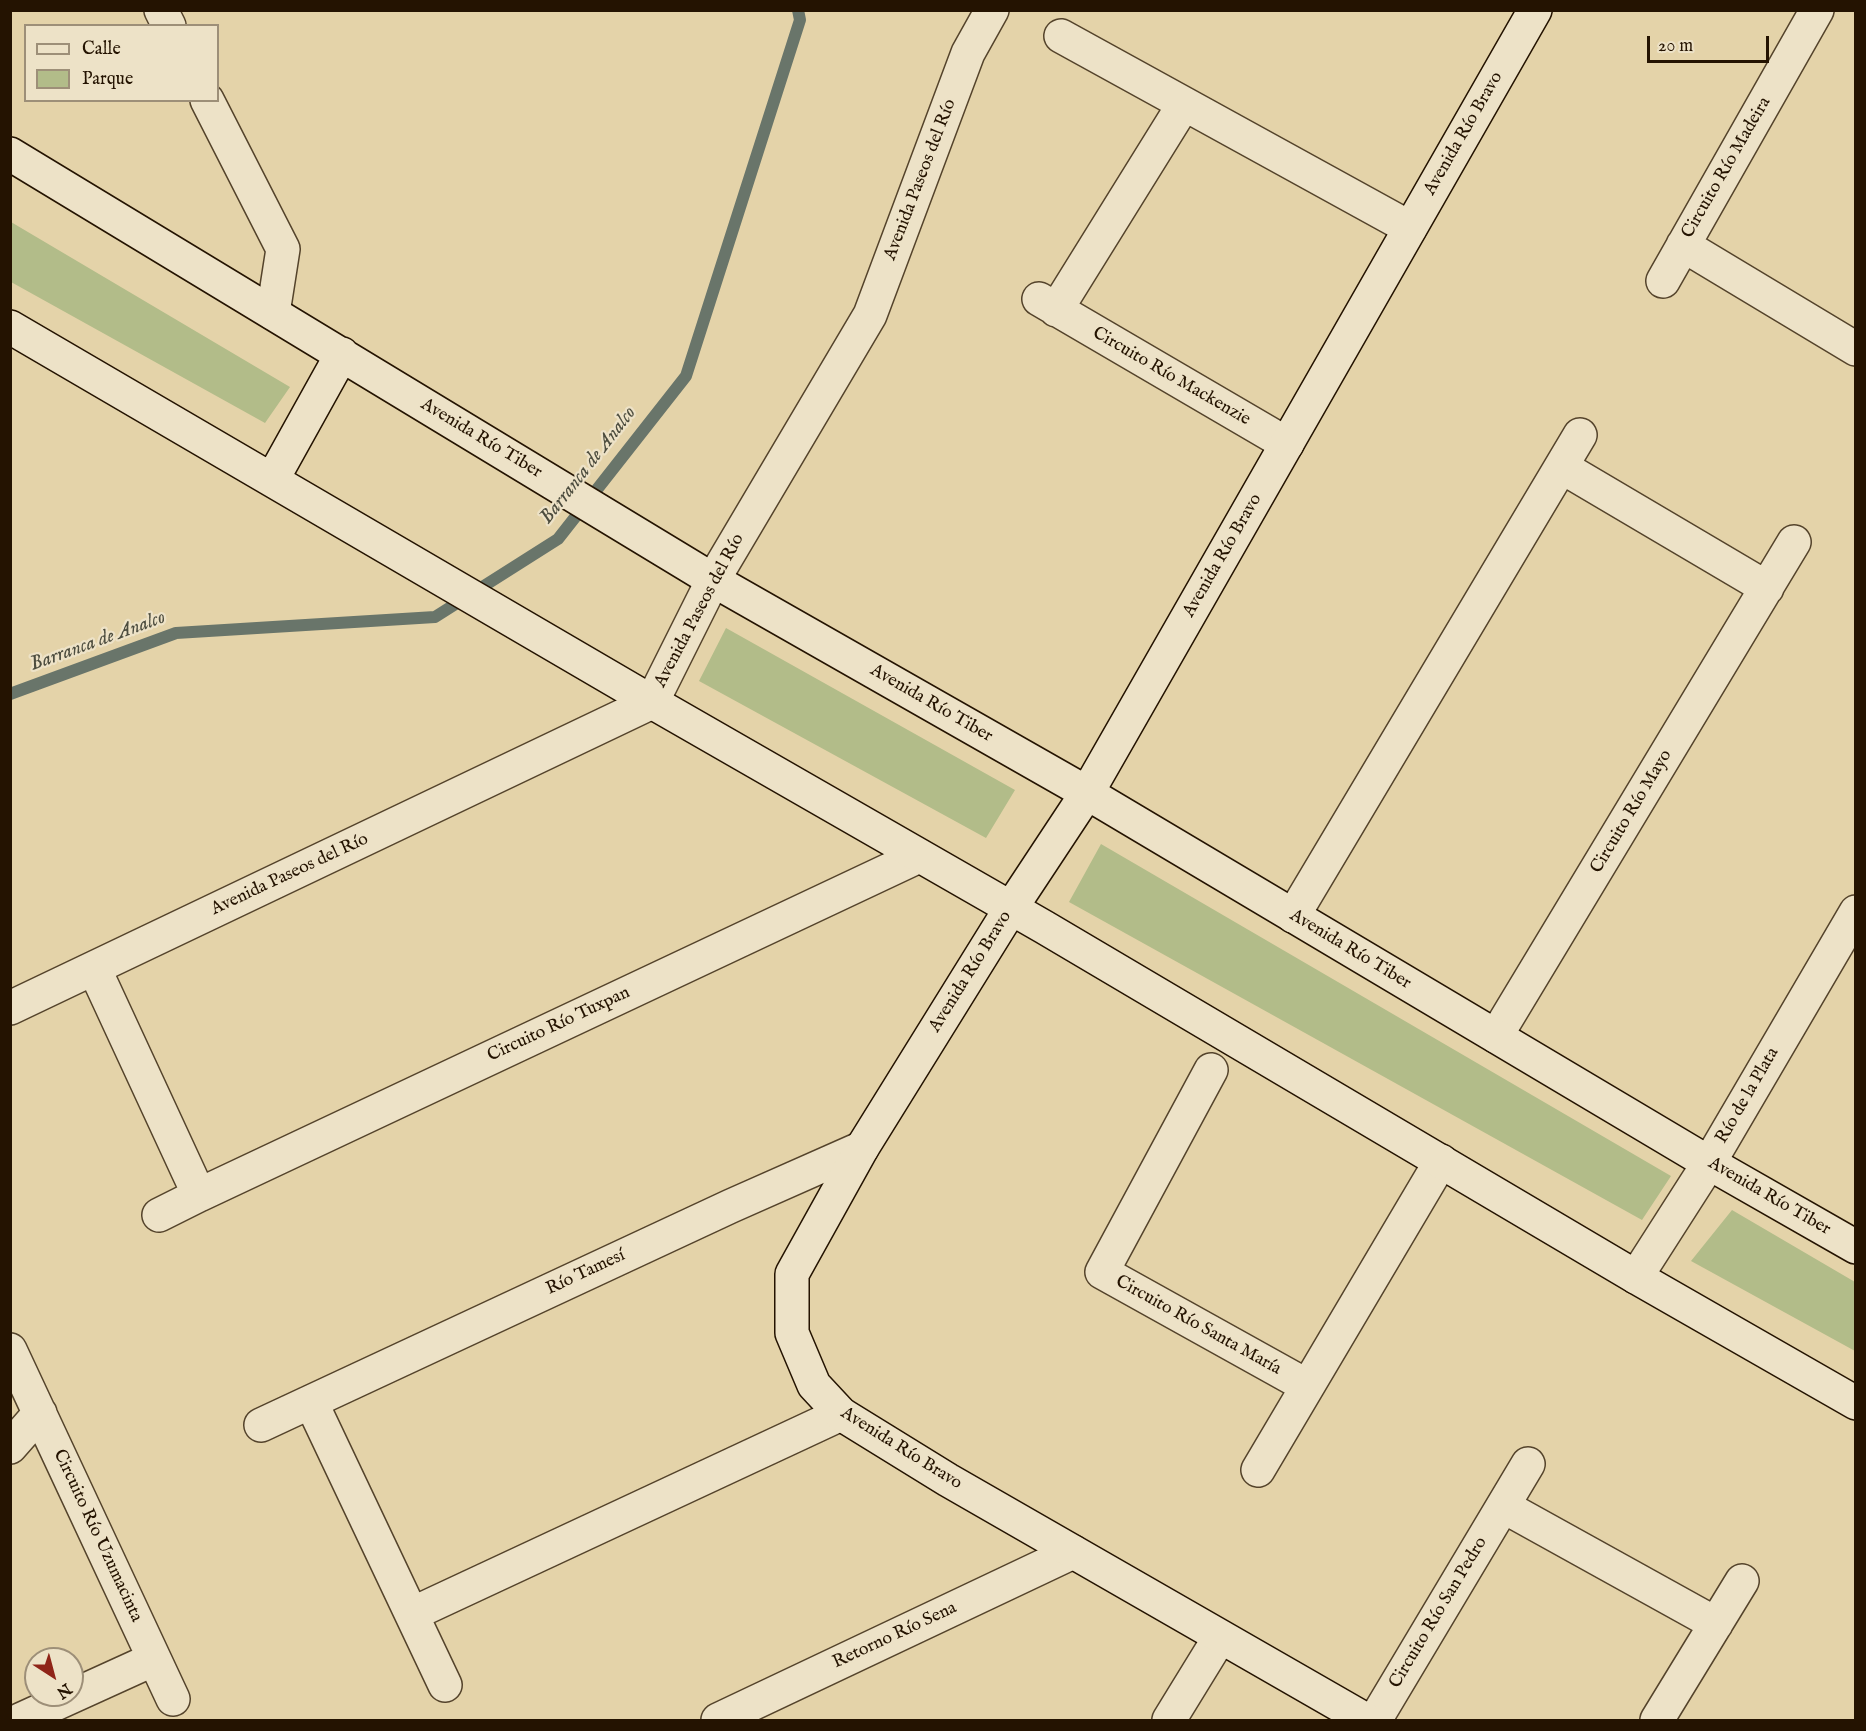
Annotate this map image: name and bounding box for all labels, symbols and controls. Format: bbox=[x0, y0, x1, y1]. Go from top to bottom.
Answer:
legend bbox=[24, 24, 219, 102]
scale bar bbox=[1650, 24, 1772, 62]
text: 20 m bbox=[1658, 35, 1693, 58]
text: Calle bbox=[82, 38, 121, 61]
text: Parque bbox=[82, 68, 133, 91]
street label: Avenida Río Bravo bbox=[1420, 68, 1508, 200]
street label: Circuito Río Madeira bbox=[1678, 94, 1776, 242]
street label: Avenida Paseos del Río bbox=[880, 96, 962, 264]
street label: Circuito Río Mackenzie bbox=[1088, 323, 1254, 431]
street label: Avenida Río Tiber bbox=[416, 394, 546, 484]
water label: Barranca de Analco bbox=[536, 402, 642, 530]
street label: Avenida Río Bravo bbox=[1179, 490, 1267, 622]
street label: Avenida Paseos del Río bbox=[650, 530, 750, 692]
water label: Barranca de Analco bbox=[27, 606, 169, 678]
street label: Avenida Río Tiber bbox=[866, 660, 996, 748]
street label: Circuito Río Mayo bbox=[1587, 746, 1677, 878]
street label: Avenida Paseos del Río bbox=[208, 829, 372, 921]
street label: Avenida Río Tiber bbox=[1285, 905, 1415, 995]
street label: Avenida Río Bravo bbox=[925, 907, 1017, 1037]
street label: Circuito Río Tuxpan bbox=[484, 983, 634, 1067]
street label: Río de la Plata bbox=[1712, 1044, 1784, 1148]
street label: Avenida Río Tiber bbox=[1704, 1153, 1834, 1241]
street label: Río Tamesí bbox=[543, 1245, 629, 1301]
street label: Circuito Río Santa María bbox=[1111, 1271, 1285, 1381]
street label: Avenida Río Bravo bbox=[836, 1403, 966, 1495]
street label: Circuito Río Uzumacinta bbox=[47, 1446, 147, 1626]
street label: Circuito Río San Pedro bbox=[1385, 1533, 1493, 1693]
street label: Retorno Río Sena bbox=[830, 1598, 960, 1674]
north arrow bbox=[24, 1647, 84, 1707]
text: N bbox=[52, 1678, 75, 1702]

